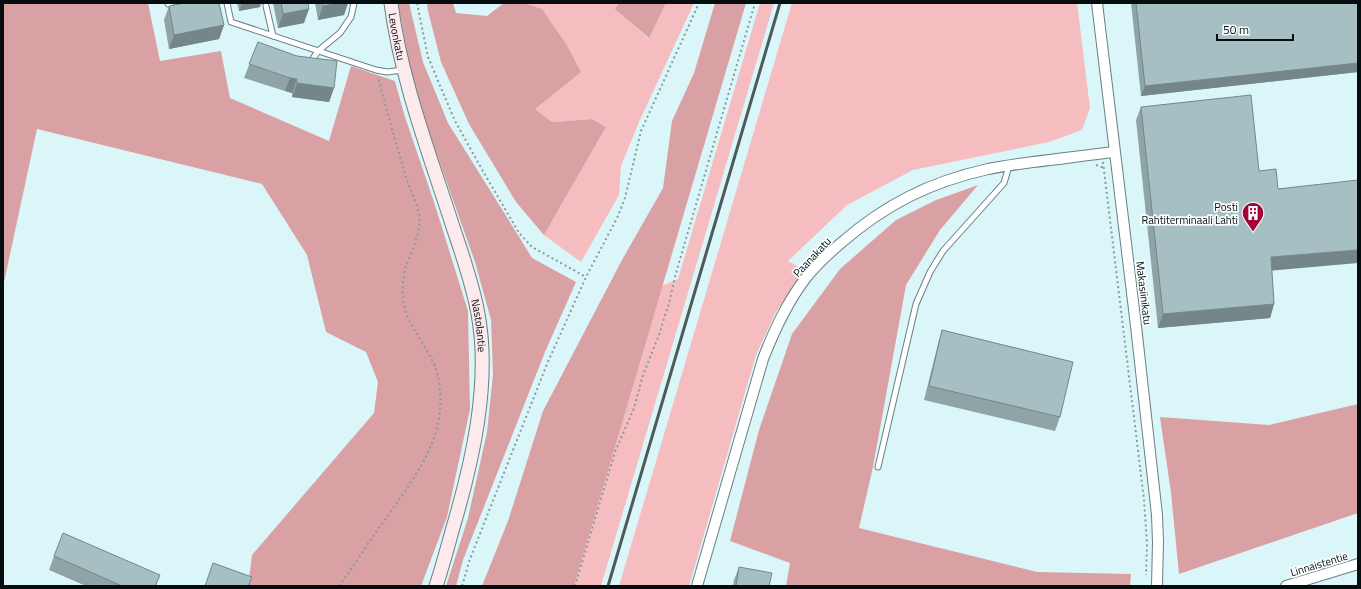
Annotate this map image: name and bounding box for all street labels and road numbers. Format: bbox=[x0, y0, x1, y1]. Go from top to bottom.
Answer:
street label: Levonkatu bbox=[384, 12, 409, 62]
street label: Paanakatu bbox=[789, 233, 835, 281]
street label: Makasiinikatu bbox=[1132, 260, 1156, 326]
street label: Nastolantie bbox=[467, 297, 490, 353]
street label: Linnaistentie bbox=[1288, 548, 1350, 580]

